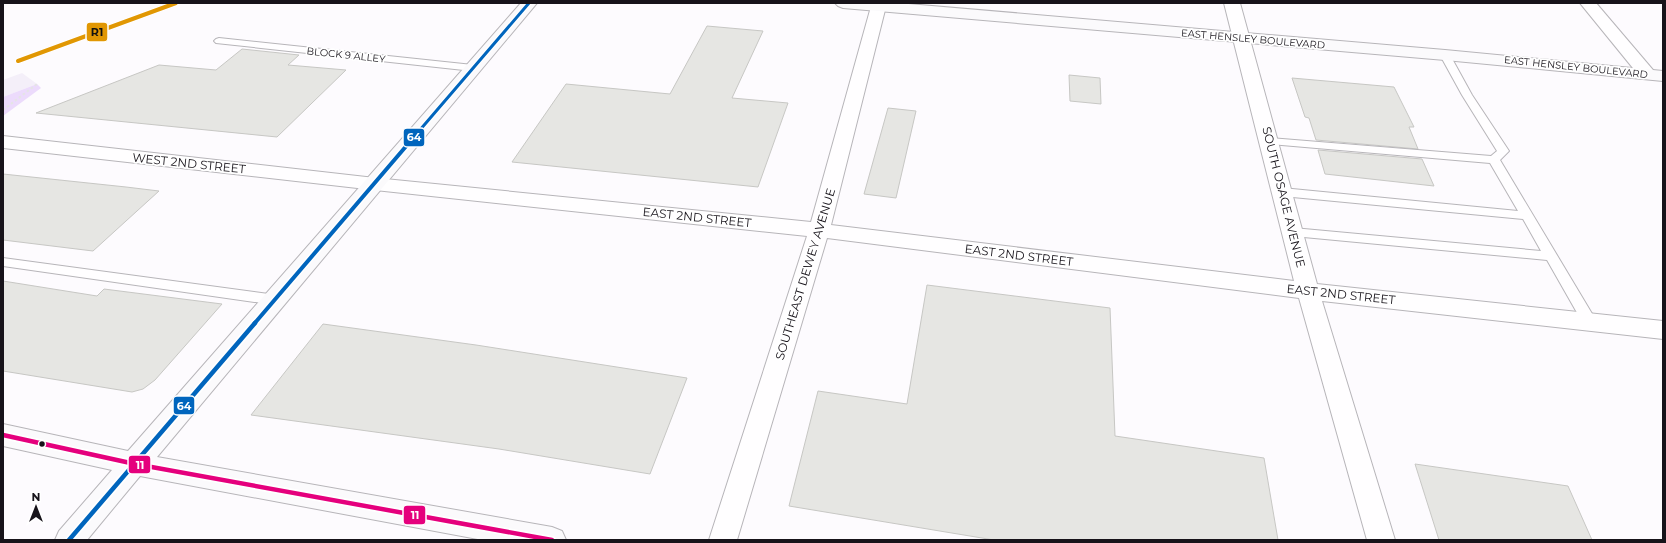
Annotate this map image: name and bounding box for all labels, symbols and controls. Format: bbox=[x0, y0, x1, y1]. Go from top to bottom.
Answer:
line badge: R1 bbox=[86, 22, 108, 42]
text: R1 bbox=[91, 25, 103, 39]
street label: EAST HENSLEY BOULEVARD bbox=[1180, 26, 1326, 52]
street label: BLOCK 9 ALLEY bbox=[306, 44, 387, 66]
street label: EAST HENSLEY BOULEVARD bbox=[1503, 53, 1649, 81]
street label: SOUTH OSAGE AVENUE bbox=[1259, 125, 1309, 269]
line badge: 64 bbox=[403, 128, 425, 147]
text: 64 bbox=[407, 130, 422, 144]
street label: WEST 2ND STREET bbox=[132, 150, 247, 176]
street label: SOUTHEAST DEWEY AVENUE bbox=[772, 186, 838, 362]
street label: EAST 2ND STREET bbox=[642, 204, 752, 230]
street label: EAST 2ND STREET bbox=[964, 241, 1074, 269]
street label: EAST 2ND STREET bbox=[1286, 281, 1396, 307]
line badge: 64 bbox=[173, 396, 195, 415]
text: 64 bbox=[177, 399, 192, 413]
unlabelled marker bbox=[37, 439, 47, 449]
line badge: 11 bbox=[128, 455, 151, 474]
text: 11 bbox=[136, 458, 144, 472]
north arrow bbox=[16, 487, 56, 527]
text: N bbox=[32, 490, 40, 504]
line badge: 11 bbox=[403, 505, 426, 525]
text: 11 bbox=[411, 508, 419, 522]

